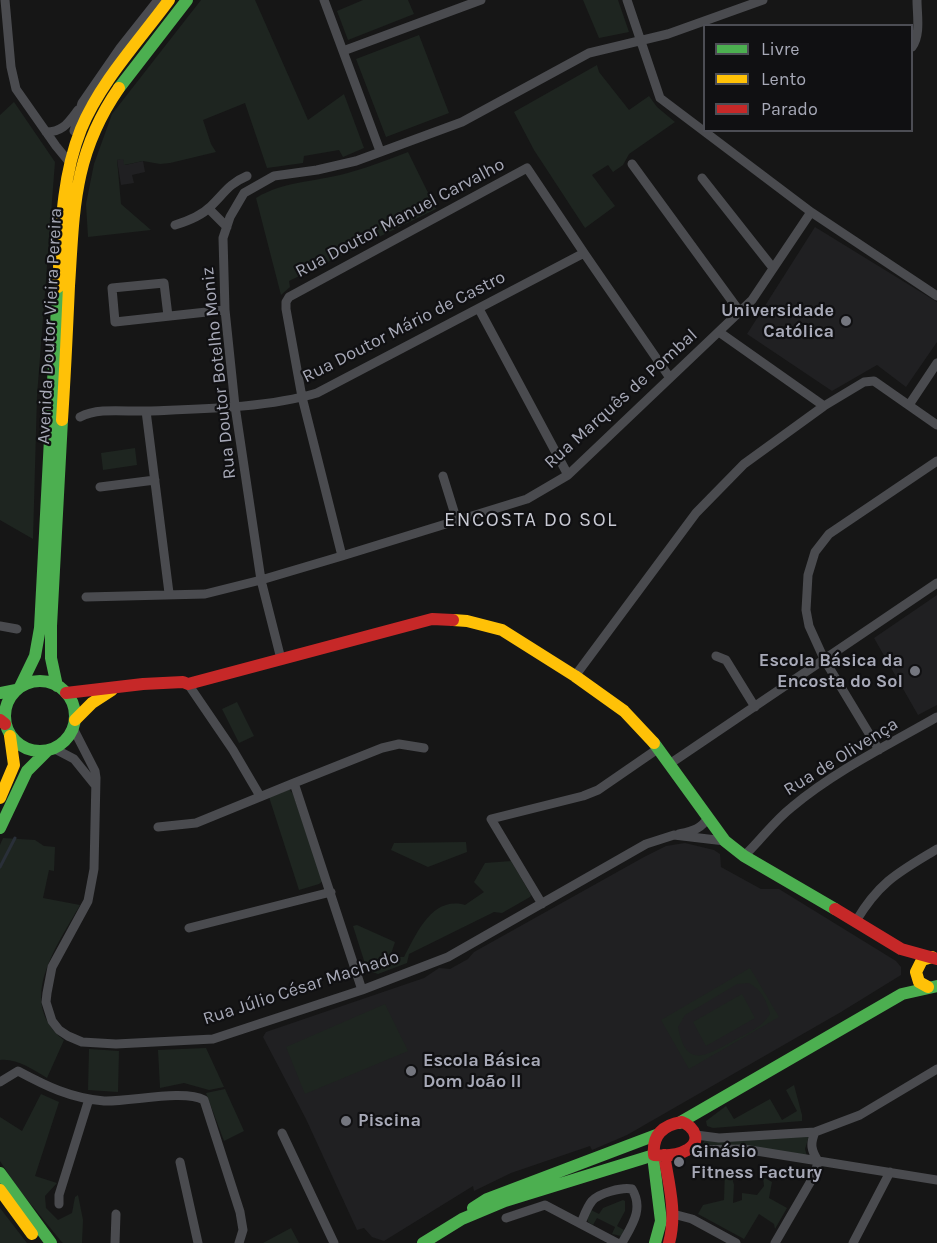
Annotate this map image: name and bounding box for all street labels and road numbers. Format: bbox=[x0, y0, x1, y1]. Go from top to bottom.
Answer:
street label: Rua Doutor Manuel Carvalho bbox=[292, 154, 508, 282]
street label: Avenida Doutor Vieira Pereira bbox=[33, 207, 67, 445]
street label: Rua Doutor Botelho Moniz bbox=[197, 266, 241, 480]
street label: Rua Doutor Mário de Castro bbox=[299, 266, 509, 388]
street label: Rua Marquês de Pombal bbox=[540, 325, 702, 473]
street label: Rua de Olivença bbox=[780, 713, 902, 801]
street label: Rua Júlio César Machado bbox=[200, 946, 402, 1030]

